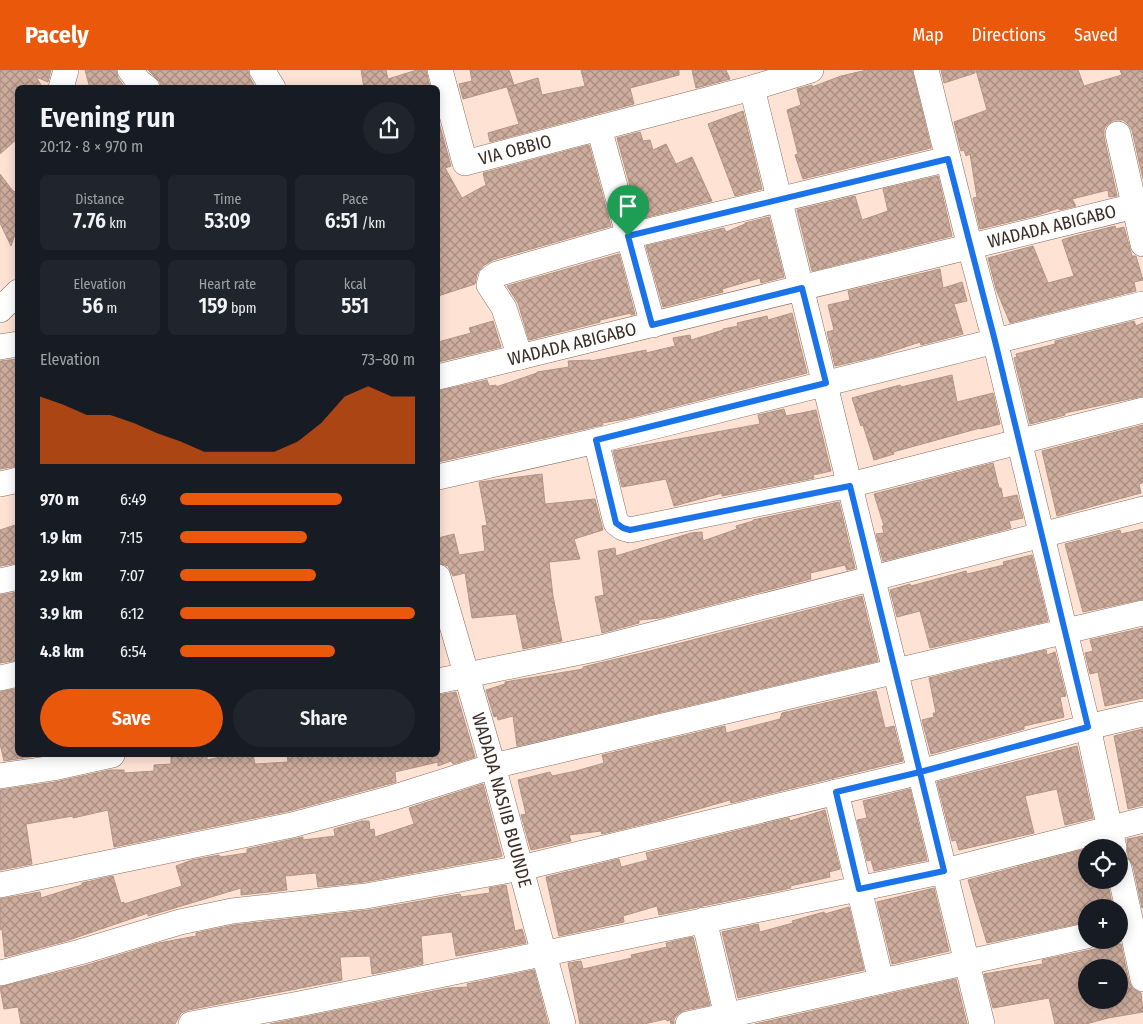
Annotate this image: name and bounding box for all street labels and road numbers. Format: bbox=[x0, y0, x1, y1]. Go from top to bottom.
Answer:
street label: VIA OBBIO bbox=[476, 130, 554, 170]
street label: WADADA ABIGABO bbox=[985, 200, 1118, 253]
street label: WADADA ABIGABO bbox=[505, 318, 639, 370]
street label: WADADA NASIIB BUUNDE bbox=[467, 710, 536, 890]

